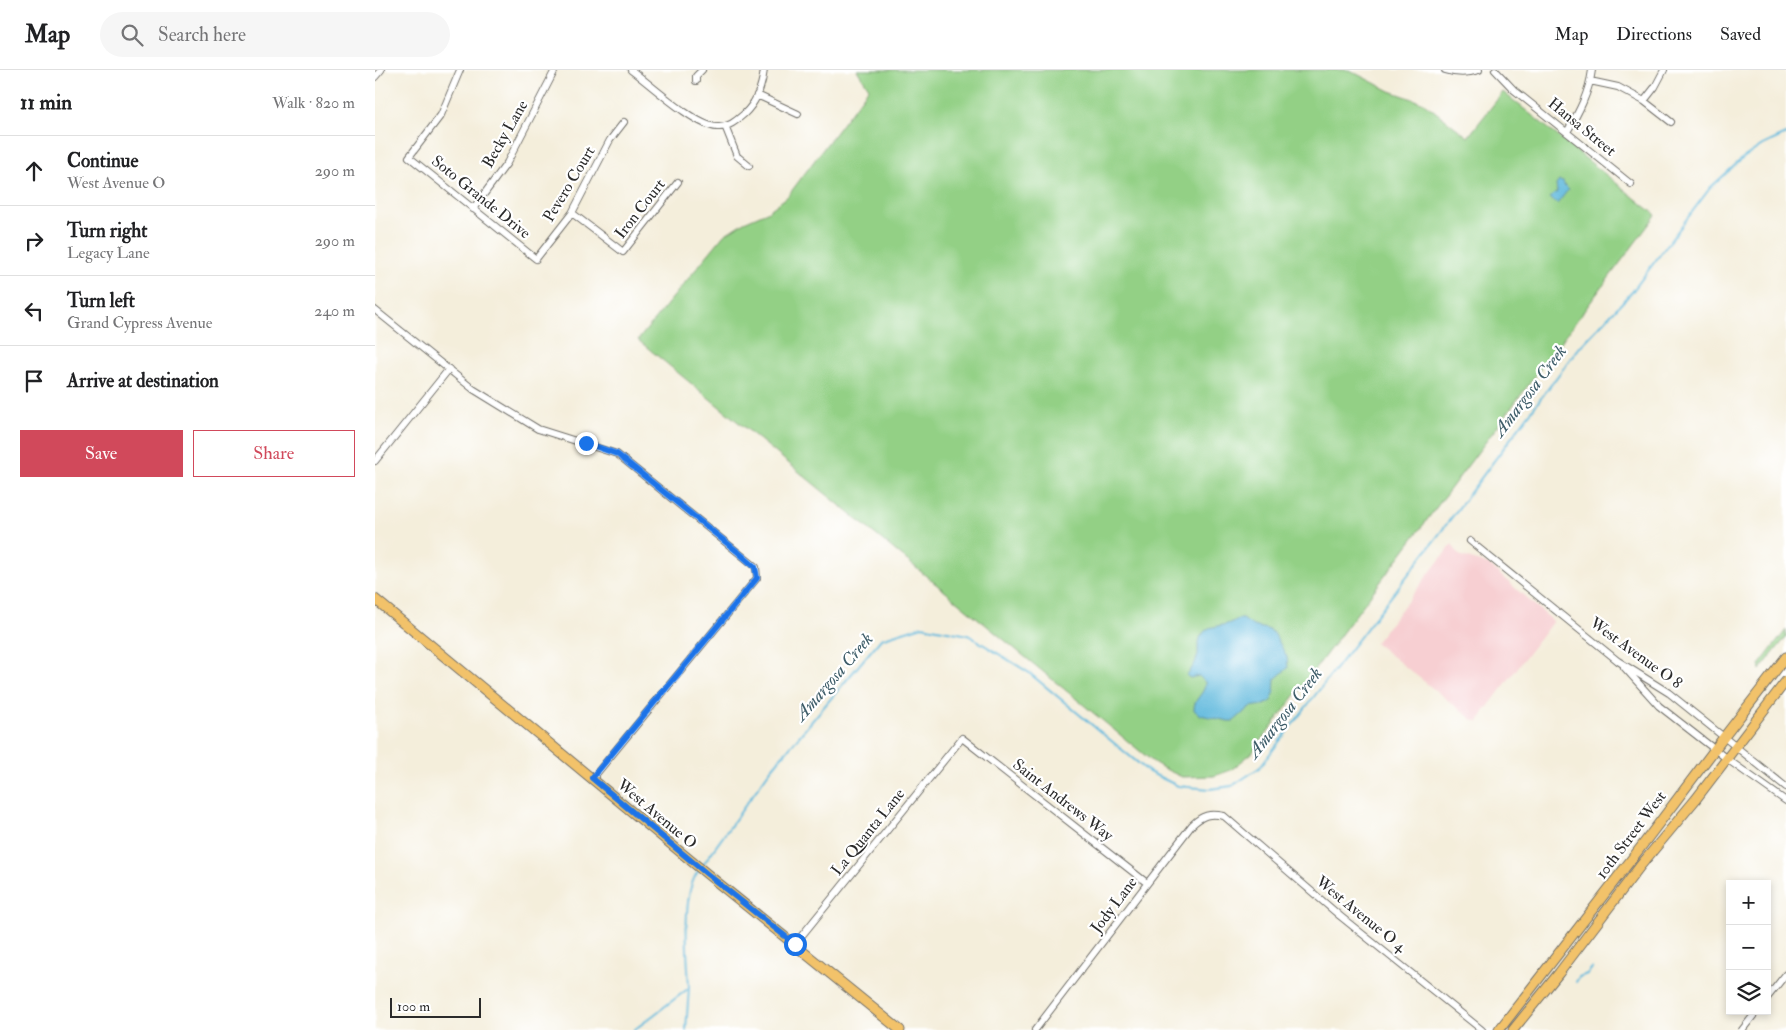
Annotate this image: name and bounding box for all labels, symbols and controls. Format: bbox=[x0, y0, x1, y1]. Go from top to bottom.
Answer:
search box bbox=[100, 12, 450, 57]
text: Map bbox=[25, 19, 70, 50]
icon: search bbox=[118, 21, 146, 49]
text: Search here bbox=[158, 23, 246, 47]
text: Map bbox=[1555, 23, 1588, 46]
text: Directions bbox=[1616, 23, 1692, 46]
text: Saved bbox=[1720, 23, 1761, 46]
text: 11 min bbox=[20, 89, 72, 116]
text: Walk · 820 m bbox=[272, 93, 355, 113]
street label: Hansa Street bbox=[1544, 93, 1620, 161]
street label: Becky Lane bbox=[478, 96, 533, 171]
street label: Pevero Court bbox=[539, 142, 599, 226]
text: Continue bbox=[67, 149, 138, 173]
street label: Soto Grande Drive bbox=[427, 151, 535, 243]
icon: ahead bbox=[20, 157, 48, 185]
text: 290 m bbox=[315, 161, 355, 181]
text: West Avenue O bbox=[67, 173, 165, 193]
street label: Iron Court bbox=[610, 175, 670, 243]
text: Turn right bbox=[67, 219, 147, 243]
icon: right bbox=[20, 227, 48, 255]
text: 290 m bbox=[315, 231, 355, 251]
text: Legacy Lane bbox=[67, 243, 150, 263]
text: Turn left bbox=[67, 289, 135, 313]
icon: left bbox=[20, 297, 48, 325]
text: 240 m bbox=[314, 301, 355, 321]
text: Grand Cypress Avenue bbox=[67, 313, 212, 333]
water label: Amargosa Creek bbox=[1487, 341, 1572, 443]
icon: arrive bbox=[20, 367, 48, 395]
text: Arrive at destination bbox=[67, 369, 219, 393]
button: Save bbox=[20, 430, 183, 477]
button: Share bbox=[193, 430, 355, 477]
route end bbox=[575, 432, 598, 455]
street label: West Avenue O 8 bbox=[1585, 612, 1686, 693]
water label: Amargosa Creek bbox=[788, 628, 878, 727]
water label: Amargosa Creek bbox=[1241, 663, 1328, 765]
street label: Saint Andrews Way bbox=[1009, 754, 1118, 846]
street label: West Avenue O bbox=[612, 774, 701, 853]
street label: La Quanta Lane bbox=[827, 784, 909, 880]
street label: 10th Street West bbox=[1591, 787, 1671, 883]
street label: West Avenue O 4 bbox=[1311, 871, 1411, 957]
street label: Jody Lane bbox=[1086, 873, 1143, 938]
map controls bbox=[1726, 880, 1771, 1015]
button: + bbox=[1726, 880, 1771, 925]
button: − bbox=[1726, 925, 1771, 970]
route start bbox=[784, 933, 807, 956]
button: layers bbox=[1726, 970, 1771, 1015]
scale bar bbox=[390, 995, 481, 1018]
text: 100 m bbox=[397, 998, 430, 1015]

